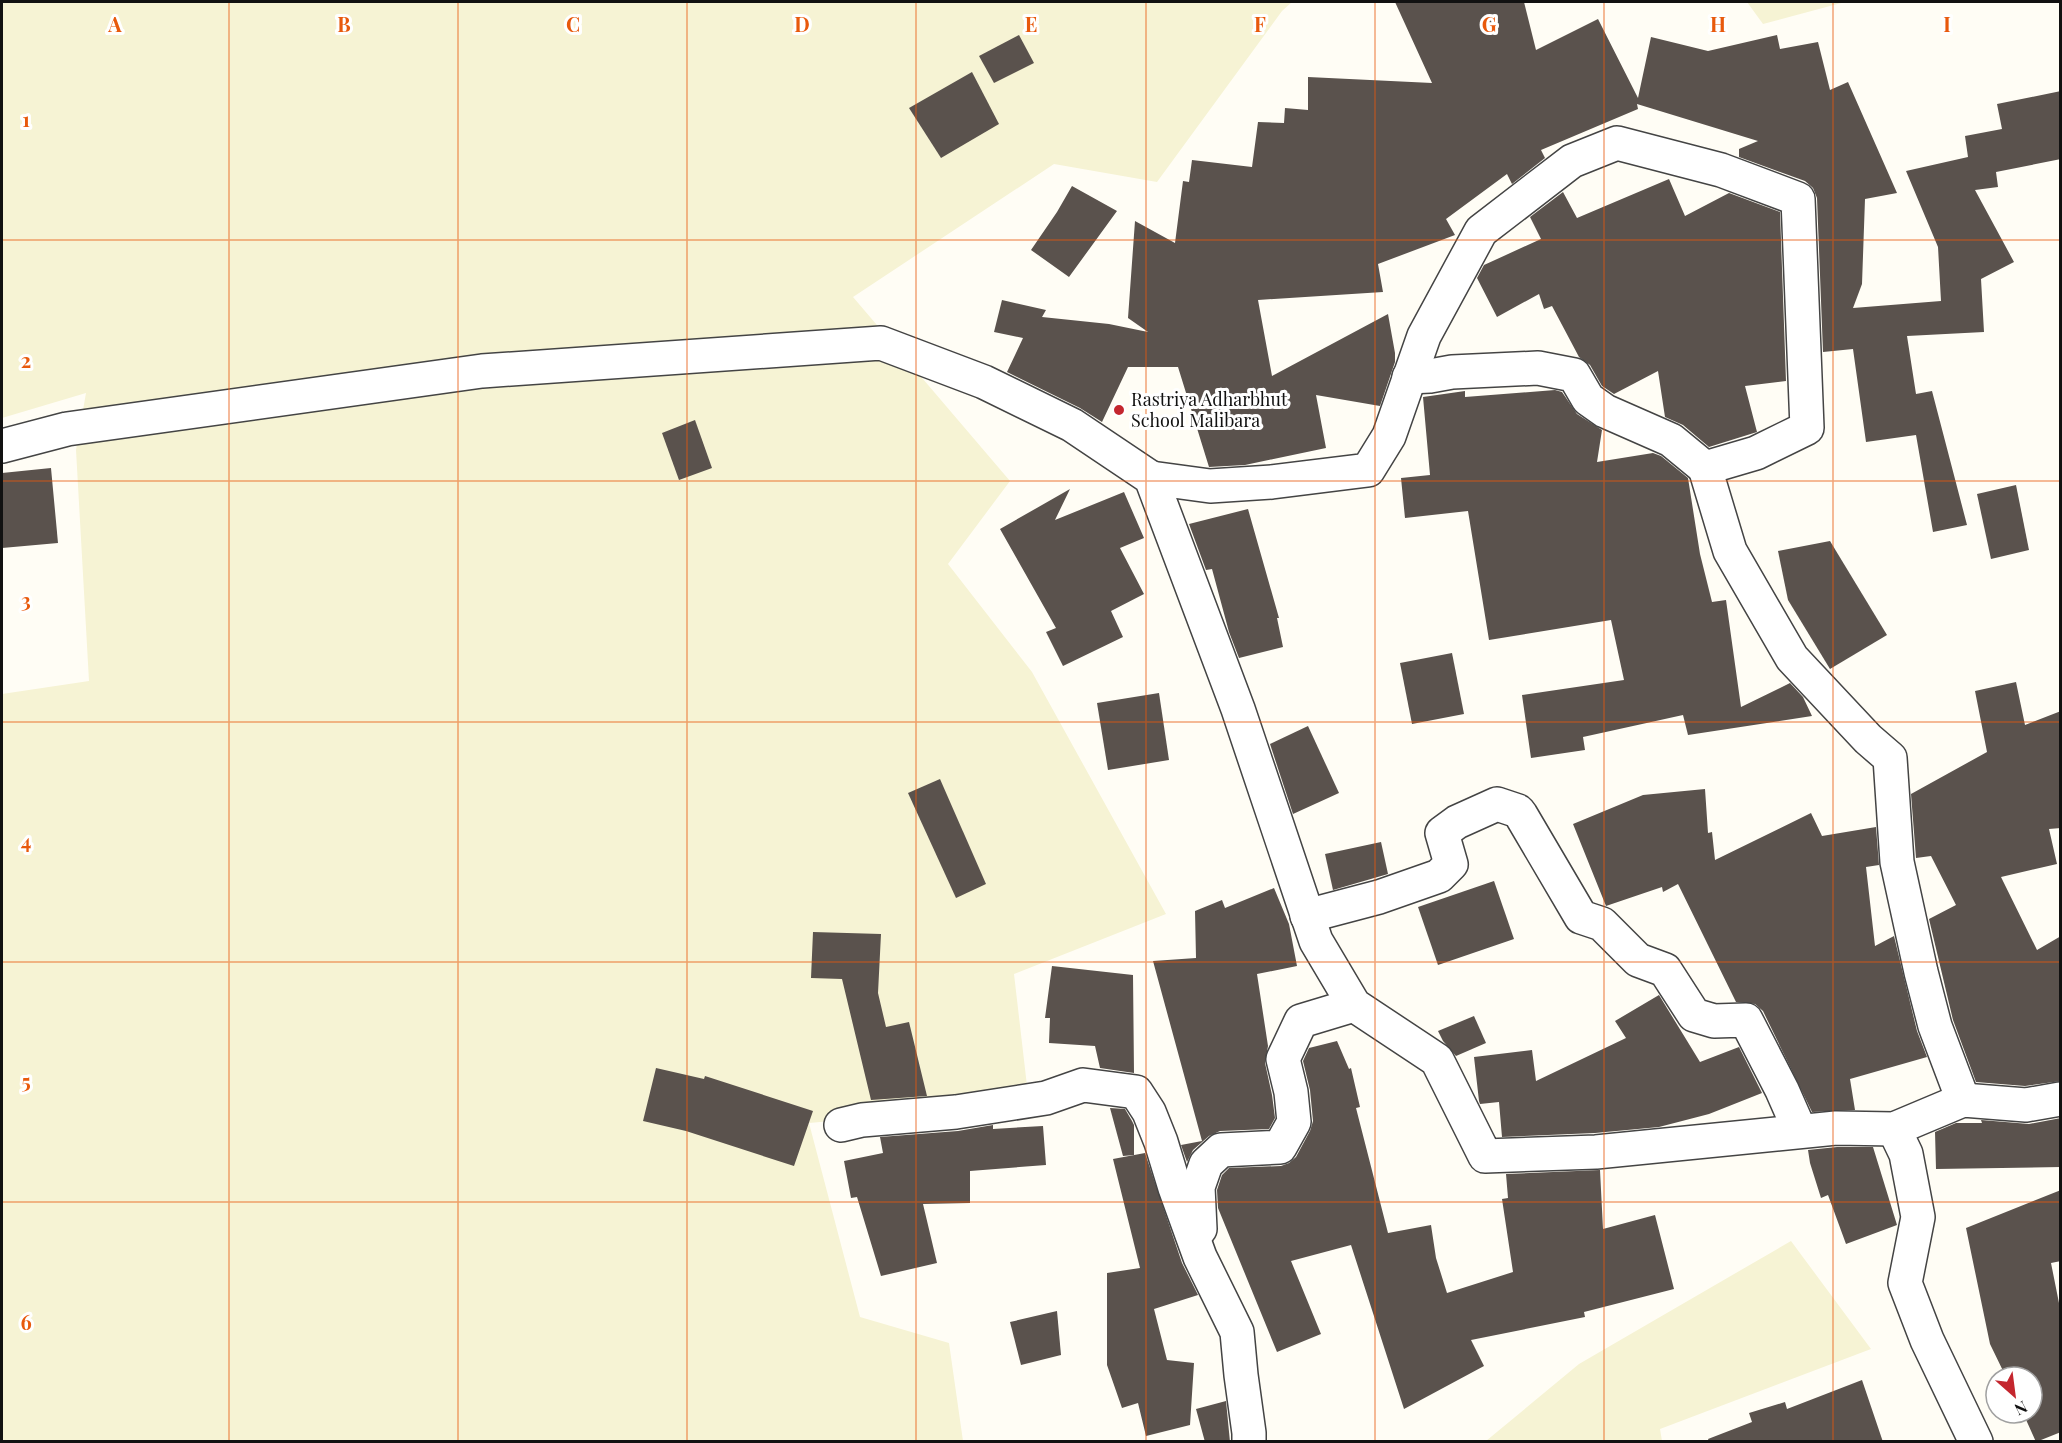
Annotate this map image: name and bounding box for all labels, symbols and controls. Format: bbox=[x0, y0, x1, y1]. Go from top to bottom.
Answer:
text: A bbox=[107, 10, 122, 37]
text: B bbox=[337, 10, 351, 37]
text: C bbox=[566, 10, 580, 37]
text: D bbox=[794, 10, 810, 37]
text: E bbox=[1025, 10, 1037, 37]
text: F bbox=[1254, 10, 1266, 37]
text: G bbox=[1482, 10, 1497, 37]
text: H bbox=[1710, 10, 1726, 37]
text: I bbox=[1943, 10, 1951, 37]
text: 1 bbox=[22, 105, 30, 132]
text: 2 bbox=[21, 346, 31, 373]
place label: Rastriya Adharbhut School Malibara bbox=[1131, 387, 1288, 432]
marker: Rastriya Adharbhut School Malibara bbox=[1112, 403, 1126, 417]
text: 3 bbox=[21, 586, 31, 613]
text: 4 bbox=[21, 827, 31, 854]
text: 5 bbox=[21, 1067, 31, 1094]
text: 6 bbox=[20, 1308, 32, 1335]
north arrow bbox=[1984, 1365, 2044, 1425]
text: N bbox=[2011, 1397, 2031, 1421]

